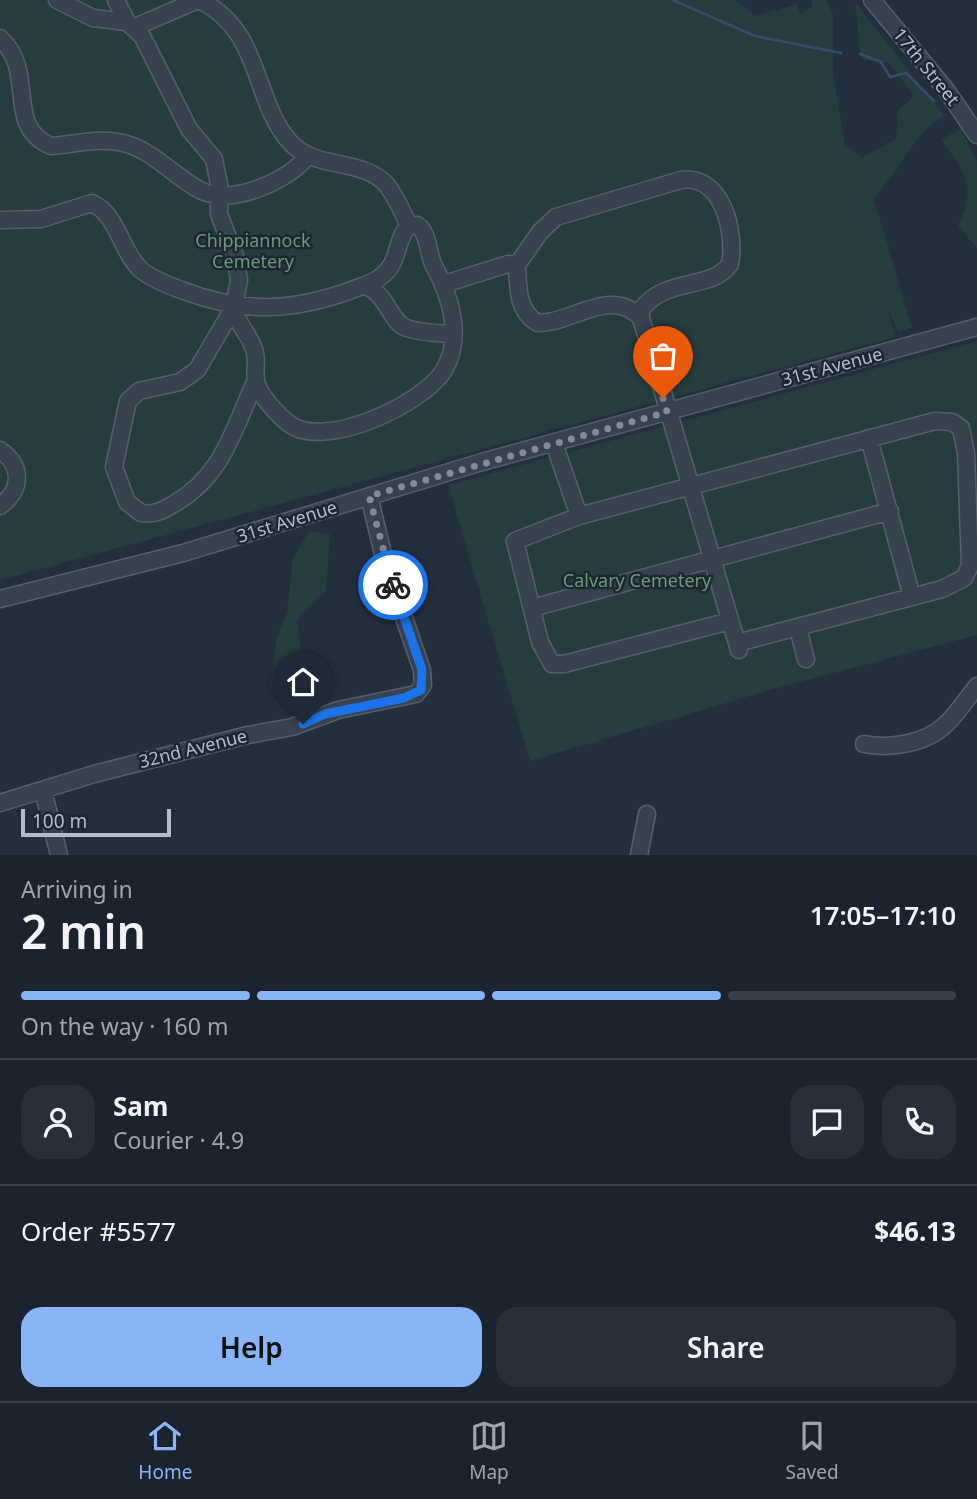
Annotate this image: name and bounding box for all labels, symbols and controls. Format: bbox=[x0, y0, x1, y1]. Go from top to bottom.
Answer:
street label: 17th Street bbox=[888, 23, 966, 111]
park label: Chippiannock Cemetery bbox=[195, 228, 311, 273]
pin bbox=[633, 326, 693, 398]
icon: bag bbox=[644, 337, 682, 375]
street label: 31st Avenue bbox=[779, 341, 885, 391]
street label: 31st Avenue bbox=[234, 494, 340, 548]
courier bbox=[358, 550, 428, 620]
icon: bike bbox=[374, 566, 412, 604]
park label: Calvary Cemetery bbox=[563, 568, 712, 592]
pin bbox=[273, 652, 333, 724]
icon: home bbox=[284, 663, 322, 701]
street label: 32nd Avenue bbox=[136, 723, 249, 773]
scale bar bbox=[21, 806, 172, 838]
text: 100 m bbox=[32, 808, 87, 834]
text: Arriving in bbox=[21, 873, 133, 905]
text: 17:05–17:10 bbox=[810, 897, 956, 933]
text: 2 min bbox=[21, 900, 146, 962]
text: On the way · 160 m bbox=[21, 1010, 228, 1042]
button: person bbox=[21, 1085, 95, 1159]
button: chat bbox=[790, 1085, 864, 1159]
button: phone bbox=[882, 1085, 956, 1159]
text: Sam bbox=[113, 1088, 168, 1124]
text: Courier · 4.9 bbox=[113, 1124, 244, 1156]
text: Order #5577 bbox=[21, 1213, 176, 1249]
text: $46.13 bbox=[874, 1213, 956, 1249]
button: Help bbox=[21, 1307, 482, 1387]
button: Share bbox=[496, 1307, 956, 1387]
tab: Home bbox=[138, 1417, 192, 1485]
tab: Map bbox=[469, 1417, 509, 1485]
tab: Saved bbox=[785, 1417, 839, 1485]

